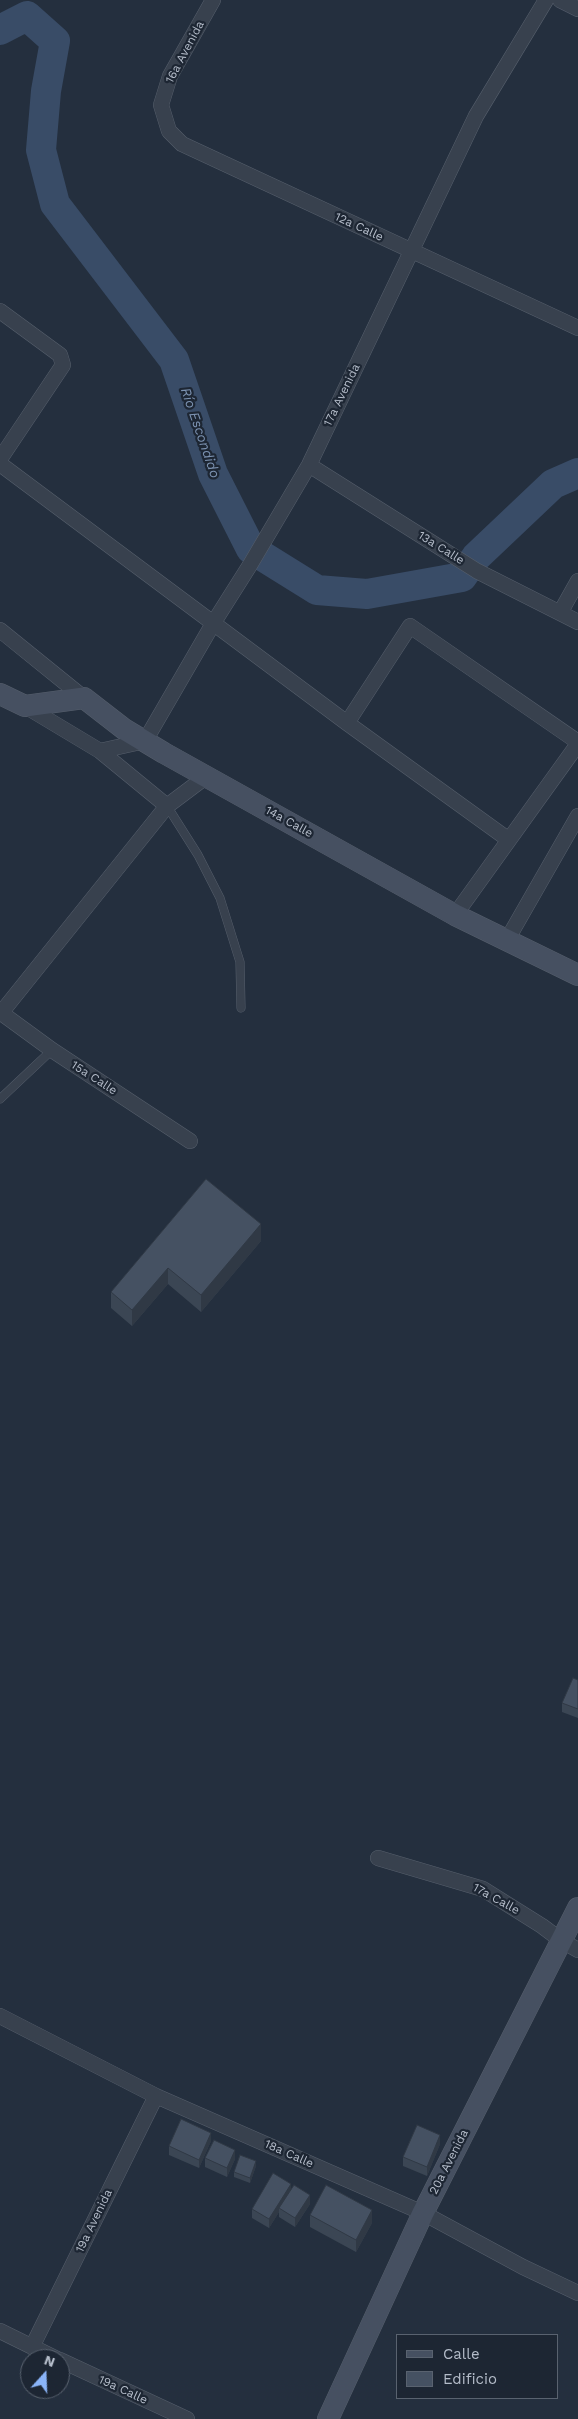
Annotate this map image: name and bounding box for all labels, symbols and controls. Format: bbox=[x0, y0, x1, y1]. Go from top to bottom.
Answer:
street label: 16a Avenida bbox=[163, 18, 207, 86]
street label: 12a Calle bbox=[332, 210, 386, 244]
street label: 17a Avenida bbox=[321, 361, 363, 429]
water label: Río Escondido bbox=[177, 386, 223, 480]
street label: 13a Calle bbox=[415, 528, 467, 568]
street label: 14a Calle bbox=[263, 803, 315, 841]
street label: 15a Calle bbox=[68, 1058, 120, 1098]
street label: 17a Calle bbox=[470, 1880, 522, 1918]
street label: 20a Avenida bbox=[426, 2127, 472, 2197]
street label: 18a Calle bbox=[262, 2137, 316, 2171]
street label: 19a Avenida bbox=[72, 2187, 116, 2255]
legend bbox=[396, 2334, 558, 2399]
text: Calle bbox=[443, 2345, 480, 2363]
north arrow bbox=[20, 2349, 70, 2399]
text: N bbox=[42, 2352, 57, 2370]
text: Edificio bbox=[443, 2370, 497, 2388]
street label: 19a Calle bbox=[96, 2372, 150, 2408]

